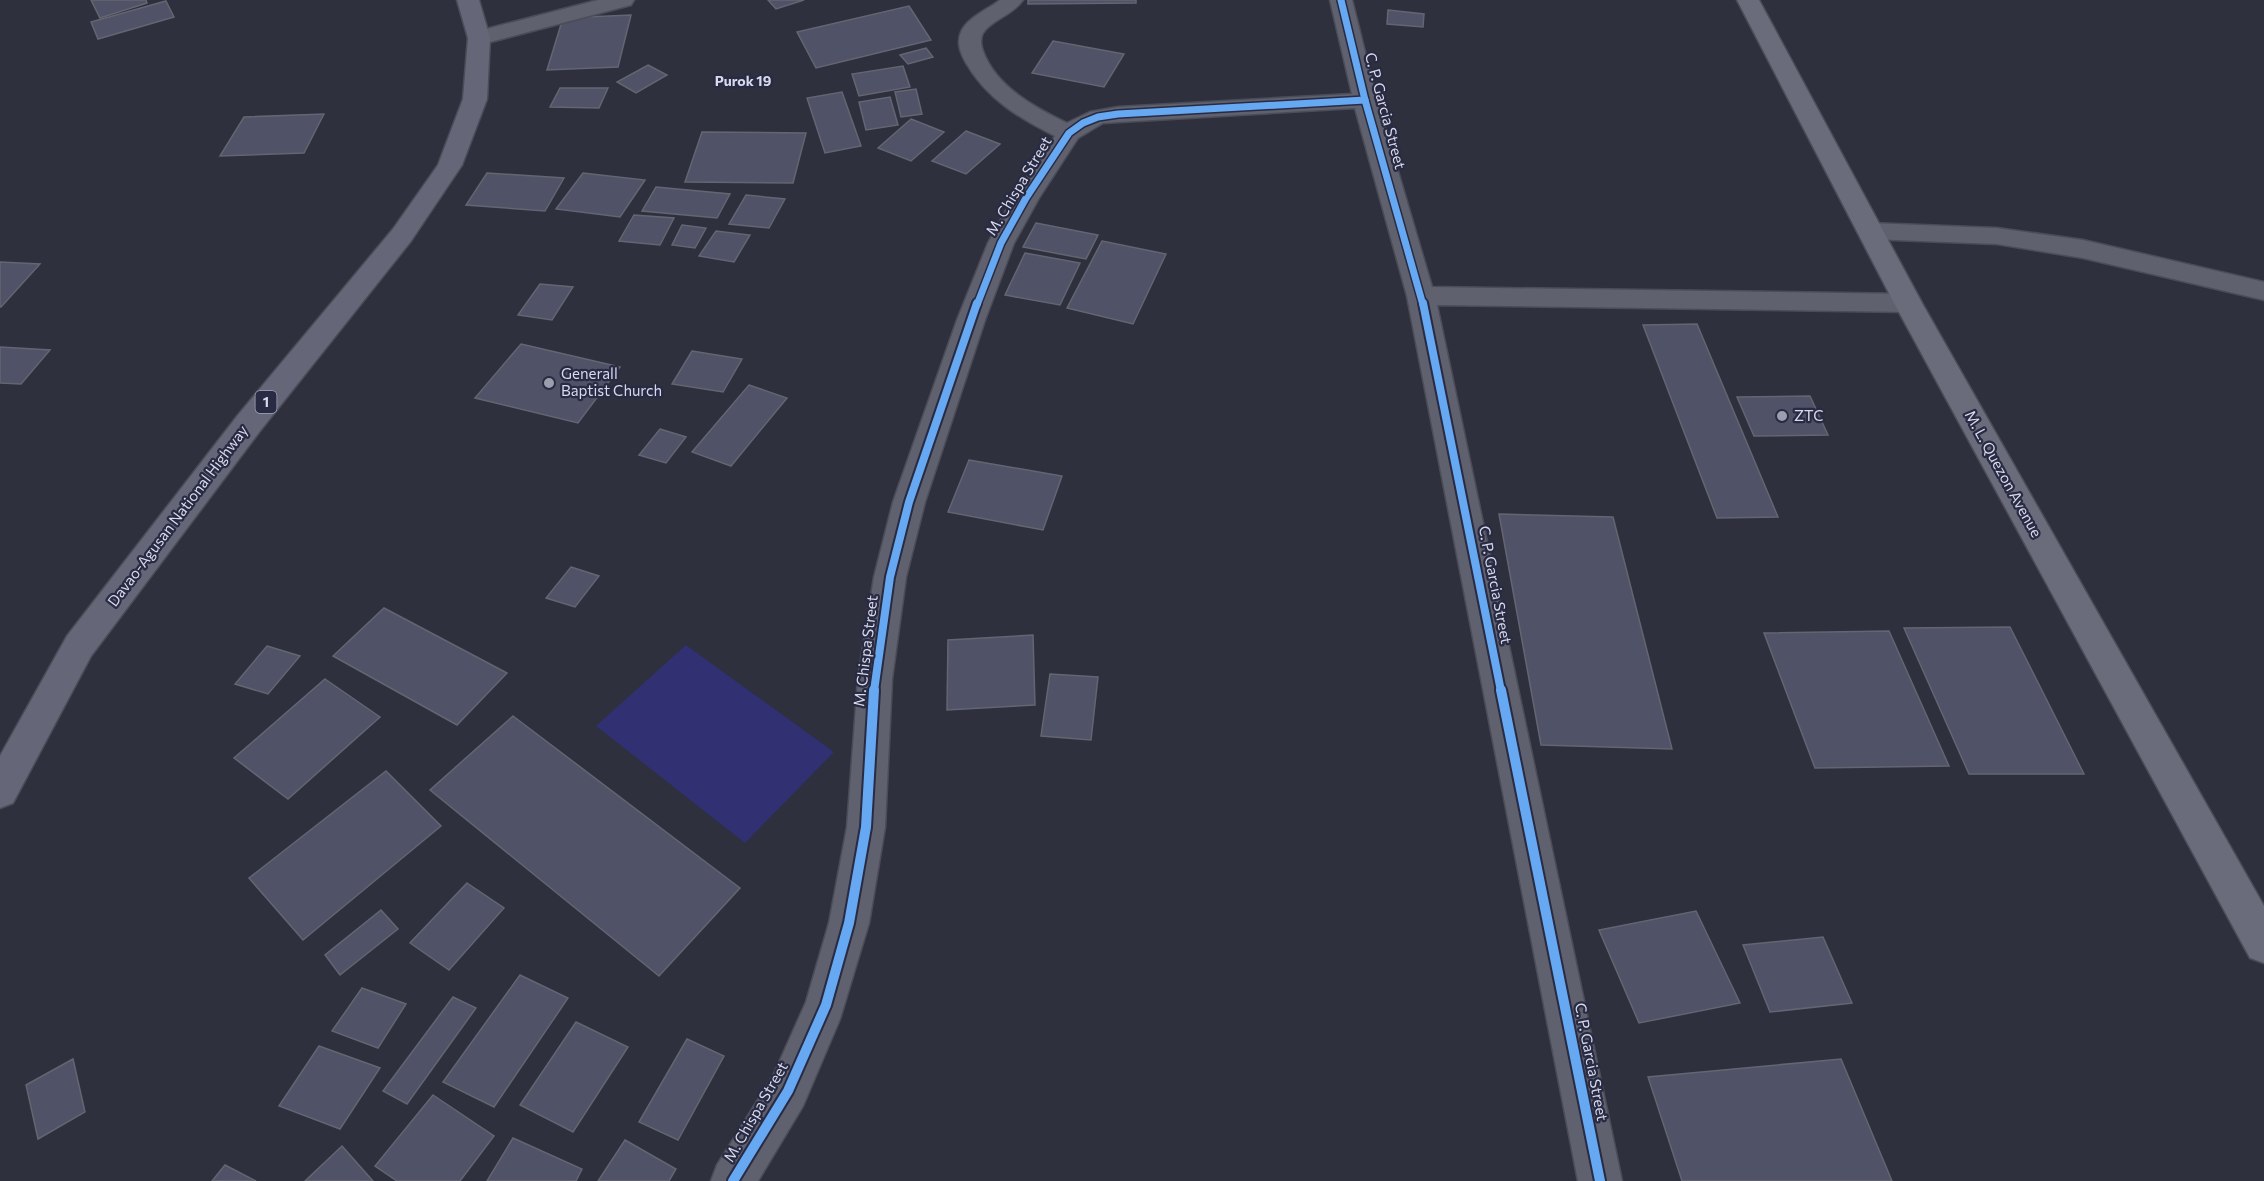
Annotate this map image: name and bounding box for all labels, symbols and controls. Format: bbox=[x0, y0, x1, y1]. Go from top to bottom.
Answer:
street label: C. P. Garcia Street bbox=[1362, 50, 1410, 171]
district label: Purok 19 bbox=[715, 72, 772, 89]
street label: M. Chispa Street bbox=[982, 133, 1055, 238]
place label: Generall Baptist Church bbox=[561, 364, 662, 399]
marker: Generall Baptist Church bbox=[542, 376, 556, 390]
road number: 1 bbox=[256, 391, 276, 413]
place label: ZTC bbox=[1794, 406, 1824, 424]
street label: M. L. Quezon Avenue bbox=[1962, 407, 2046, 540]
marker: ZTC bbox=[1775, 409, 1789, 423]
street label: Davao-Agusan National Highway bbox=[103, 421, 251, 609]
street label: C. P. Garcia Street bbox=[1476, 524, 1516, 645]
street label: M. Chispa Street bbox=[849, 594, 881, 708]
street label: C. P. Garcia Street bbox=[1572, 1001, 1612, 1122]
street label: M. Chispa Street bbox=[719, 1058, 791, 1165]

